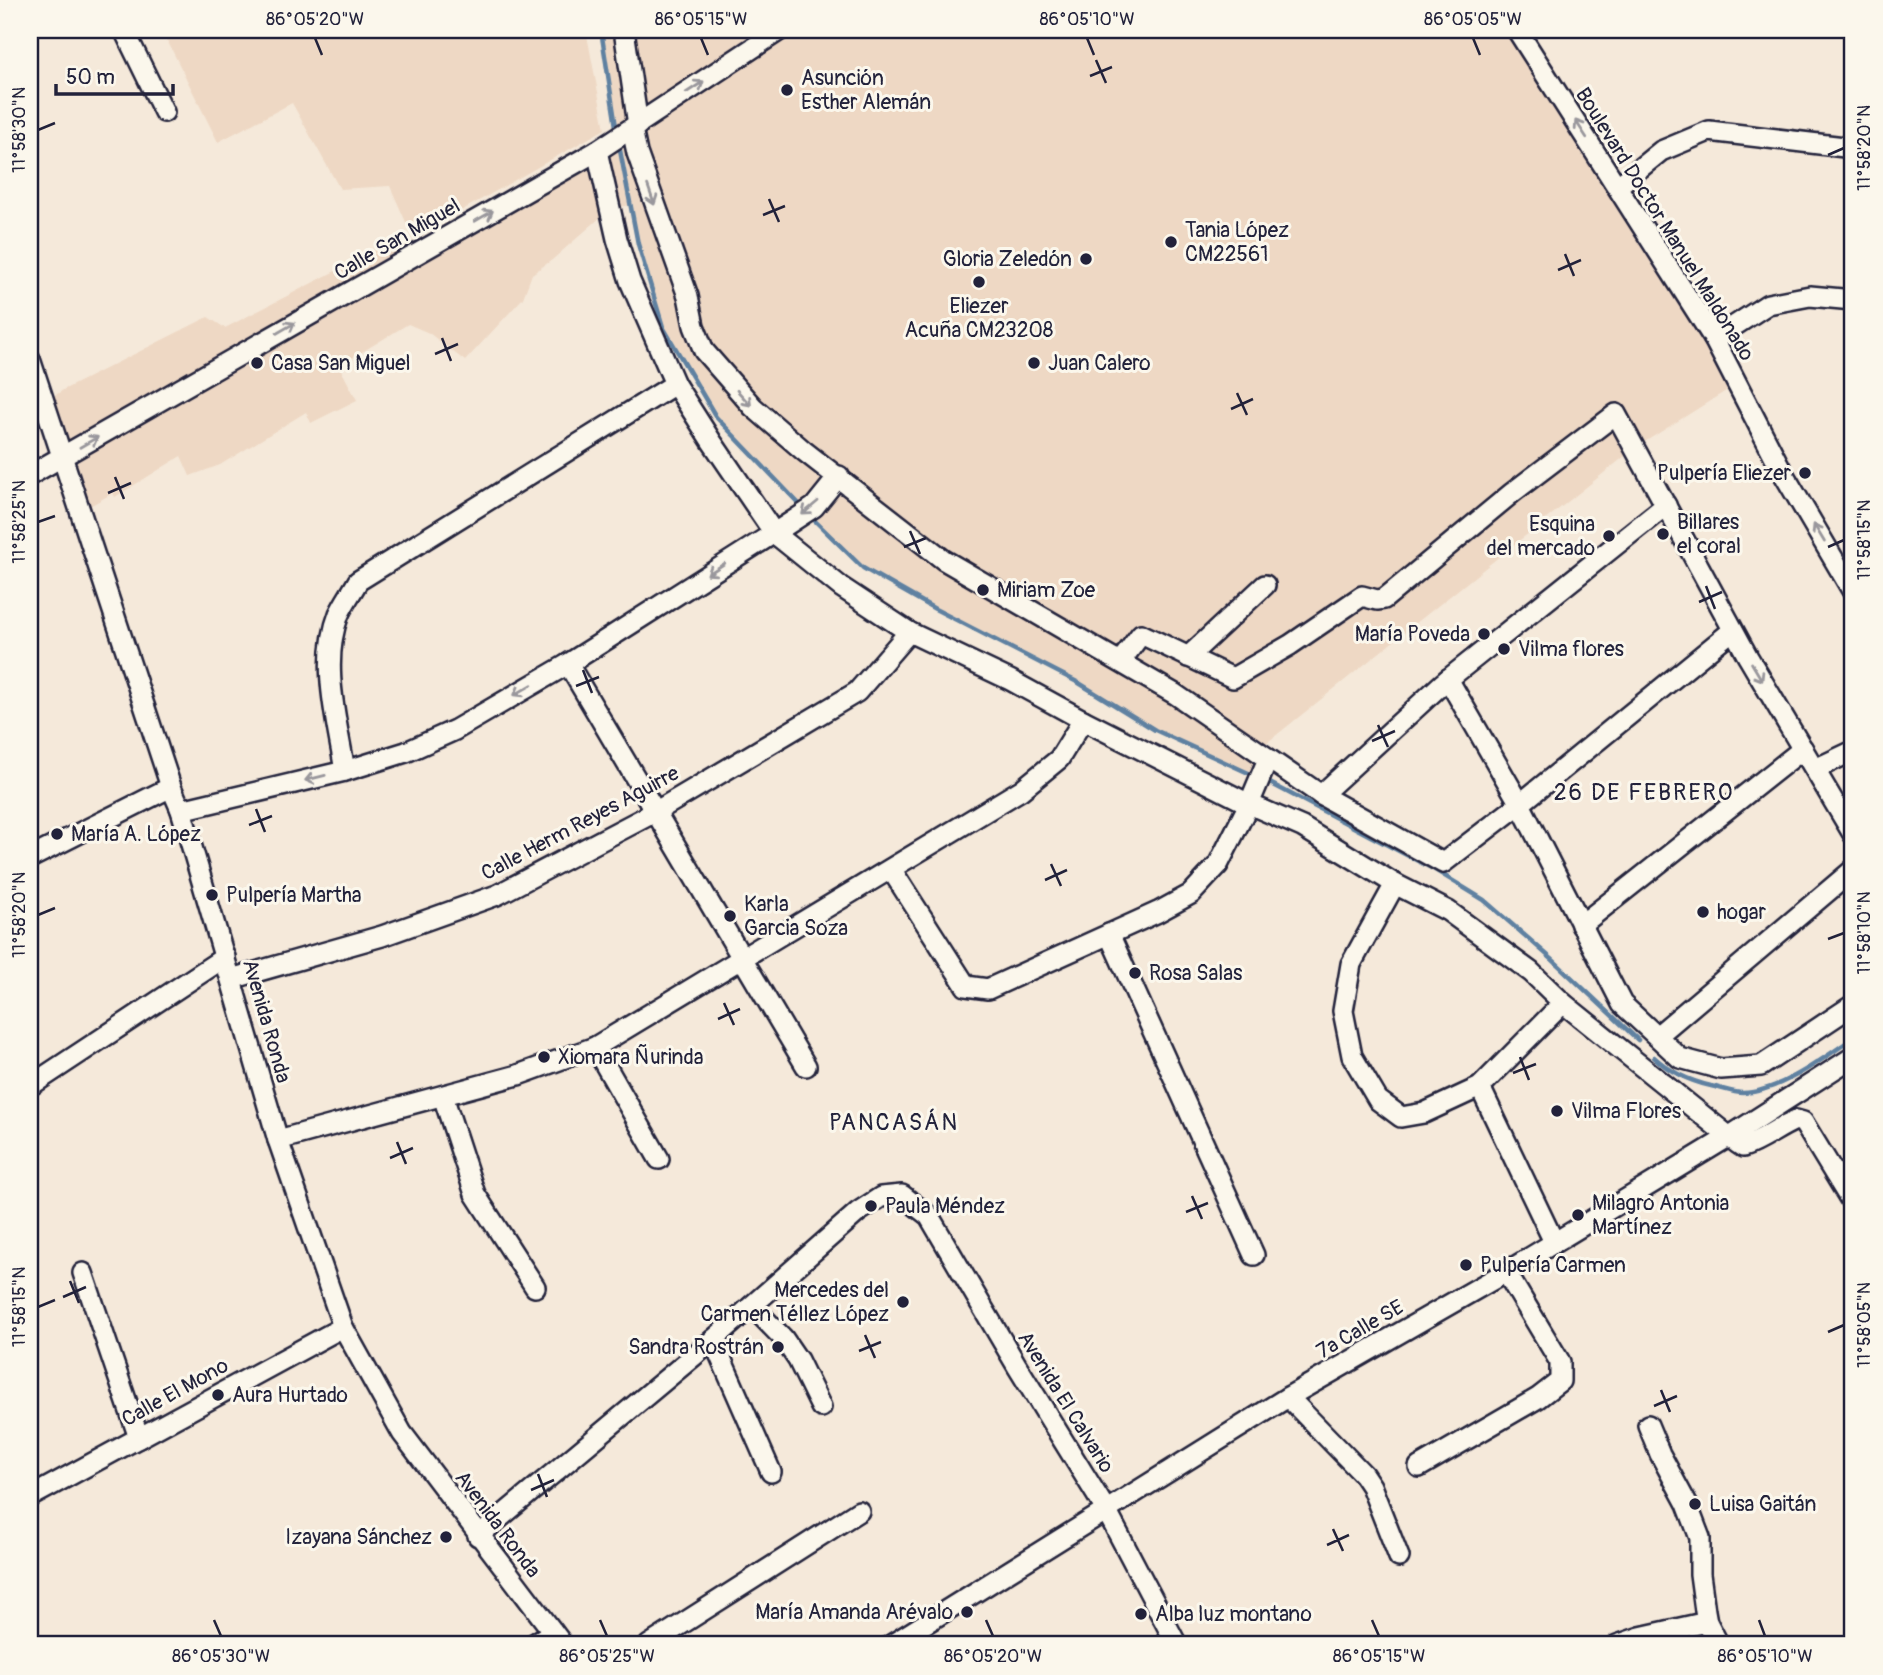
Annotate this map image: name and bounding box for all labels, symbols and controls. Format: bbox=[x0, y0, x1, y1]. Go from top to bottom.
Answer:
text: 86°05'20"W bbox=[266, 8, 364, 31]
text: 86°05'15"W bbox=[655, 8, 747, 31]
text: 86°05'10"W bbox=[1039, 8, 1135, 31]
text: 86°05'05"W bbox=[1424, 8, 1522, 31]
scale bar bbox=[56, 52, 173, 96]
text: 50 m bbox=[66, 64, 115, 91]
place label: Asunción Esther Alemán bbox=[801, 65, 931, 116]
one-way arrow bbox=[685, 80, 704, 95]
marker: Asunción Esther Alemán bbox=[779, 82, 795, 98]
street label: Boulevard Doctor Manuel Maldonado bbox=[1569, 83, 1760, 366]
text: 11°58'30"N bbox=[8, 87, 31, 173]
text: 11°58'20"N bbox=[1853, 105, 1876, 191]
one-way arrow bbox=[1573, 119, 1587, 139]
one-way arrow bbox=[646, 183, 658, 205]
street label: Calle San Miguel bbox=[330, 193, 465, 286]
one-way arrow bbox=[474, 208, 494, 222]
place label: Tania López CM22561 bbox=[1185, 217, 1289, 268]
marker: Tania López CM22561 bbox=[1163, 234, 1179, 250]
place label: Gloria Zeledón bbox=[943, 246, 1072, 273]
marker: Gloria Zeledón bbox=[1078, 251, 1094, 267]
marker: Eliezer Acuña CM23208 bbox=[971, 274, 987, 290]
place label: Eliezer Acuña CM23208 bbox=[905, 293, 1053, 344]
one-way arrow bbox=[276, 321, 296, 335]
place label: Casa San Miguel bbox=[271, 350, 411, 377]
place label: Juan Calero bbox=[1048, 350, 1151, 377]
marker: Casa San Miguel bbox=[249, 355, 265, 371]
marker: Juan Calero bbox=[1026, 355, 1042, 371]
one-way arrow bbox=[736, 389, 753, 406]
one-way arrow bbox=[79, 435, 99, 449]
place label: Pulpería Eliezer bbox=[1657, 460, 1791, 487]
marker: Pulpería Eliezer bbox=[1797, 465, 1813, 481]
text: 11°58'25"N bbox=[8, 480, 31, 564]
one-way arrow bbox=[801, 500, 819, 516]
text: 11°58'15"N bbox=[1853, 500, 1876, 580]
place label: Billares el coral bbox=[1677, 509, 1741, 560]
place label: Esquina del mercado bbox=[1487, 511, 1595, 562]
one-way arrow bbox=[1811, 523, 1825, 543]
marker: Billares el coral bbox=[1655, 526, 1671, 542]
marker: Esquina del mercado bbox=[1601, 528, 1617, 544]
one-way arrow bbox=[706, 562, 726, 576]
place label: Miriam Zoe bbox=[997, 577, 1096, 604]
marker: Miriam Zoe bbox=[975, 582, 991, 598]
place label: María Poveda bbox=[1355, 621, 1470, 648]
marker: María Poveda bbox=[1476, 626, 1492, 642]
place label: Vilma flores bbox=[1518, 636, 1625, 663]
marker: Vilma flores bbox=[1496, 641, 1512, 657]
one-way arrow bbox=[1750, 662, 1764, 682]
one-way arrow bbox=[514, 683, 534, 697]
street label: Calle Herm Reyes Aguirre bbox=[477, 760, 684, 887]
one-way arrow bbox=[304, 772, 327, 786]
district label: 26 DE FEBRERO bbox=[1554, 778, 1734, 807]
place label: María A. López bbox=[71, 821, 201, 848]
marker: María A. López bbox=[49, 826, 65, 842]
text: 11°58'20"N bbox=[8, 872, 31, 958]
place label: Pulpería Martha bbox=[226, 882, 362, 909]
marker: Pulpería Martha bbox=[204, 887, 220, 903]
place label: Karla Garcia Soza bbox=[744, 891, 848, 942]
text: 11°58'10"N bbox=[1853, 891, 1876, 975]
place label: hogar bbox=[1717, 899, 1766, 926]
marker: hogar bbox=[1695, 904, 1711, 920]
marker: Karla Garcia Soza bbox=[722, 908, 738, 924]
street label: Avenida Ronda bbox=[236, 956, 297, 1086]
place label: Rosa Salas bbox=[1149, 960, 1243, 987]
marker: Rosa Salas bbox=[1127, 965, 1143, 981]
place label: Xiomara Ñurinda bbox=[558, 1044, 704, 1071]
marker: Xiomara Ñurinda bbox=[536, 1049, 552, 1065]
place label: Vilma Flores bbox=[1571, 1098, 1682, 1125]
marker: Vilma Flores bbox=[1549, 1103, 1565, 1119]
district label: PANCASÁN bbox=[829, 1108, 959, 1137]
place label: Milagro Antonia Martínez bbox=[1592, 1190, 1729, 1241]
place label: Paula Méndez bbox=[885, 1193, 1005, 1220]
marker: Paula Méndez bbox=[863, 1198, 879, 1214]
marker: Milagro Antonia Martínez bbox=[1570, 1207, 1586, 1223]
place label: Pulpería Carmen bbox=[1480, 1252, 1626, 1279]
marker: Pulpería Carmen bbox=[1458, 1257, 1474, 1273]
text: 11°58'15"N bbox=[8, 1267, 31, 1347]
place label: Mercedes del Carmen Téllez López bbox=[701, 1277, 889, 1328]
text: 11°58'05"N bbox=[1853, 1282, 1876, 1368]
marker: Mercedes del Carmen Téllez López bbox=[895, 1294, 911, 1310]
street label: 7a Calle SE bbox=[1312, 1294, 1409, 1365]
street label: Avenida El Calvario bbox=[1011, 1326, 1120, 1478]
place label: Sandra Rostrán bbox=[628, 1334, 764, 1361]
marker: Sandra Rostrán bbox=[770, 1339, 786, 1355]
street label: Calle El Mono bbox=[117, 1352, 233, 1433]
place label: Aura Hurtado bbox=[232, 1382, 348, 1409]
marker: Aura Hurtado bbox=[210, 1387, 226, 1403]
street label: Avenida Ronda bbox=[449, 1465, 547, 1583]
place label: Luisa Gaitán bbox=[1709, 1491, 1816, 1518]
marker: Luisa Gaitán bbox=[1687, 1496, 1703, 1512]
place label: Izayana Sánchez bbox=[285, 1524, 432, 1551]
marker: Izayana Sánchez bbox=[438, 1529, 454, 1545]
place label: María Amanda Arévalo bbox=[755, 1599, 953, 1626]
place label: Alba luz montano bbox=[1155, 1601, 1312, 1628]
marker: María Amanda Arévalo bbox=[959, 1604, 975, 1620]
marker: Alba luz montano bbox=[1133, 1606, 1149, 1622]
text: 86°05'30"W bbox=[172, 1645, 270, 1668]
text: 86°05'25"W bbox=[559, 1645, 655, 1668]
text: 86°05'20"W bbox=[944, 1645, 1042, 1668]
text: 86°05'15"W bbox=[1333, 1645, 1425, 1668]
text: 86°05'10"W bbox=[1717, 1645, 1813, 1668]

